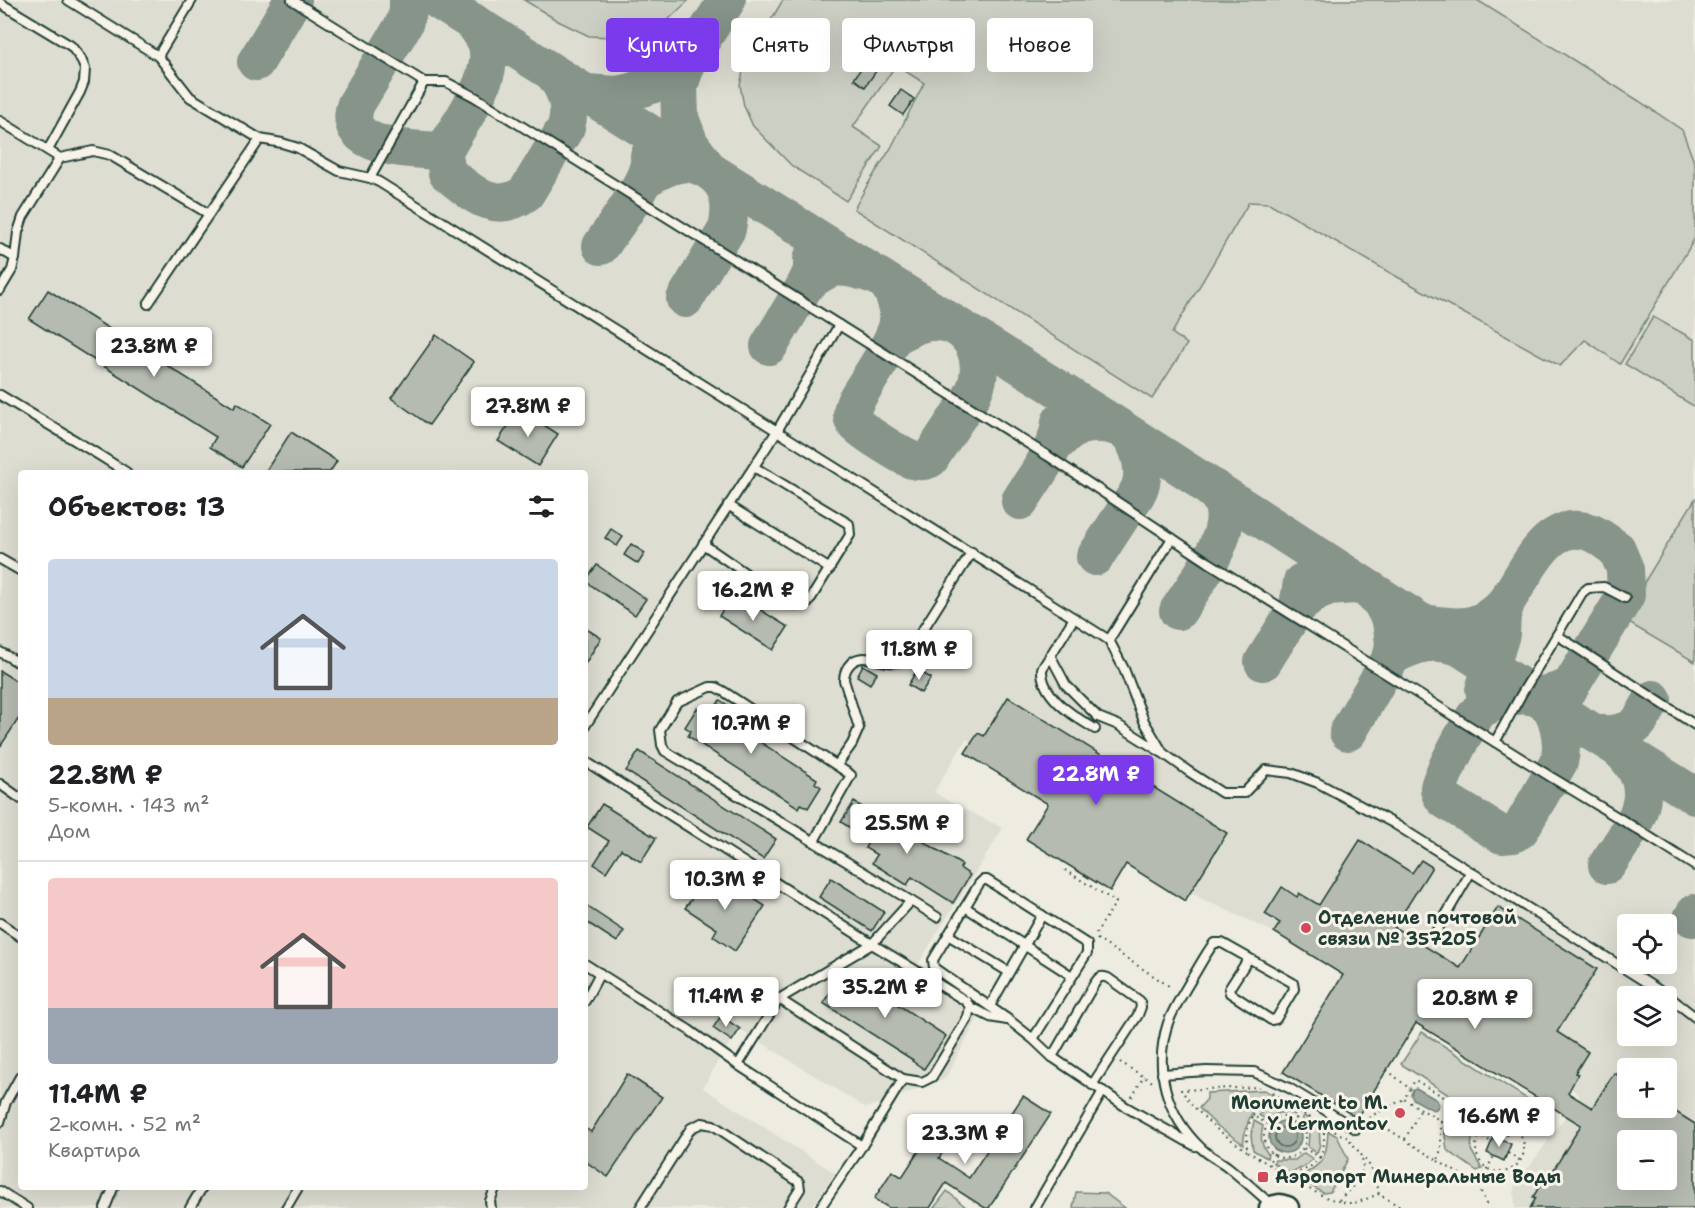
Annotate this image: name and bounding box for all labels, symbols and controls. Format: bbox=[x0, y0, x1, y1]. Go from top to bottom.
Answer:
chip: Купить bbox=[606, 18, 719, 72]
chip: Снять bbox=[731, 18, 830, 72]
chip: Фильтры bbox=[842, 18, 975, 72]
chip: Новое bbox=[987, 18, 1093, 72]
pin: 23.8M ₽ bbox=[99, 327, 209, 378]
text: 23.8M ₽ bbox=[110, 333, 198, 359]
pin: 27.8M ₽ bbox=[473, 387, 583, 438]
text: 27.8M ₽ bbox=[485, 393, 571, 419]
text: Объектов: 13 bbox=[48, 489, 225, 524]
icon: filters bbox=[525, 490, 558, 523]
pin: 16.2M ₽ bbox=[698, 571, 808, 622]
text: 16.2M ₽ bbox=[711, 577, 795, 603]
icon: home bbox=[249, 598, 357, 706]
pin: 11.8M ₽ bbox=[864, 630, 974, 681]
text: 11.8M ₽ bbox=[880, 636, 958, 662]
pin: 10.7M ₽ bbox=[696, 704, 806, 755]
text: 10.7M ₽ bbox=[711, 710, 791, 736]
pin: 22.8M ₽ bbox=[1041, 755, 1151, 806]
text: 22.8M ₽ bbox=[48, 757, 163, 792]
text: 22.8M ₽ bbox=[1052, 761, 1140, 787]
text: 5-комн. · 143 m² bbox=[48, 792, 209, 818]
pin: 25.5M ₽ bbox=[852, 804, 962, 855]
text: 25.5M ₽ bbox=[864, 810, 950, 836]
text: Дом bbox=[48, 818, 90, 844]
pin: 10.3M ₽ bbox=[670, 860, 780, 911]
text: 10.3M ₽ bbox=[684, 866, 766, 892]
place label: Отделение почтовой связи № 357205 bbox=[1318, 906, 1517, 951]
map controls bbox=[1617, 914, 1677, 1190]
button: locate bbox=[1617, 914, 1677, 974]
icon: home bbox=[249, 917, 357, 1025]
marker: Отделение почтовой связи № 357205 bbox=[1299, 921, 1313, 935]
pin: 35.2M ₽ bbox=[830, 968, 940, 1019]
text: 35.2M ₽ bbox=[842, 974, 928, 1000]
pin: 11.4M ₽ bbox=[671, 977, 781, 1028]
pin: 20.8M ₽ bbox=[1420, 979, 1530, 1030]
text: 11.4M ₽ bbox=[688, 983, 764, 1009]
text: 20.8M ₽ bbox=[1431, 985, 1519, 1011]
button: layers bbox=[1617, 986, 1677, 1046]
button: + bbox=[1617, 1058, 1677, 1118]
text: 11.4M ₽ bbox=[48, 1076, 148, 1111]
place label: Monument to M. Y. Lermontov bbox=[1231, 1091, 1388, 1136]
pin: 16.6M ₽ bbox=[1444, 1097, 1554, 1148]
text: 16.6M ₽ bbox=[1458, 1103, 1540, 1129]
marker: Monument to M. Y. Lermontov bbox=[1393, 1106, 1407, 1120]
text: 2-комн. · 52 m² bbox=[48, 1111, 201, 1137]
pin: 23.3M ₽ bbox=[910, 1114, 1020, 1165]
text: 23.3M ₽ bbox=[921, 1120, 1009, 1146]
button: − bbox=[1617, 1130, 1677, 1190]
text: Квартира bbox=[48, 1137, 140, 1163]
place label: Аэропорт Минеральные Воды bbox=[1275, 1165, 1561, 1189]
marker: Аэропорт Минеральные Воды bbox=[1256, 1170, 1270, 1184]

